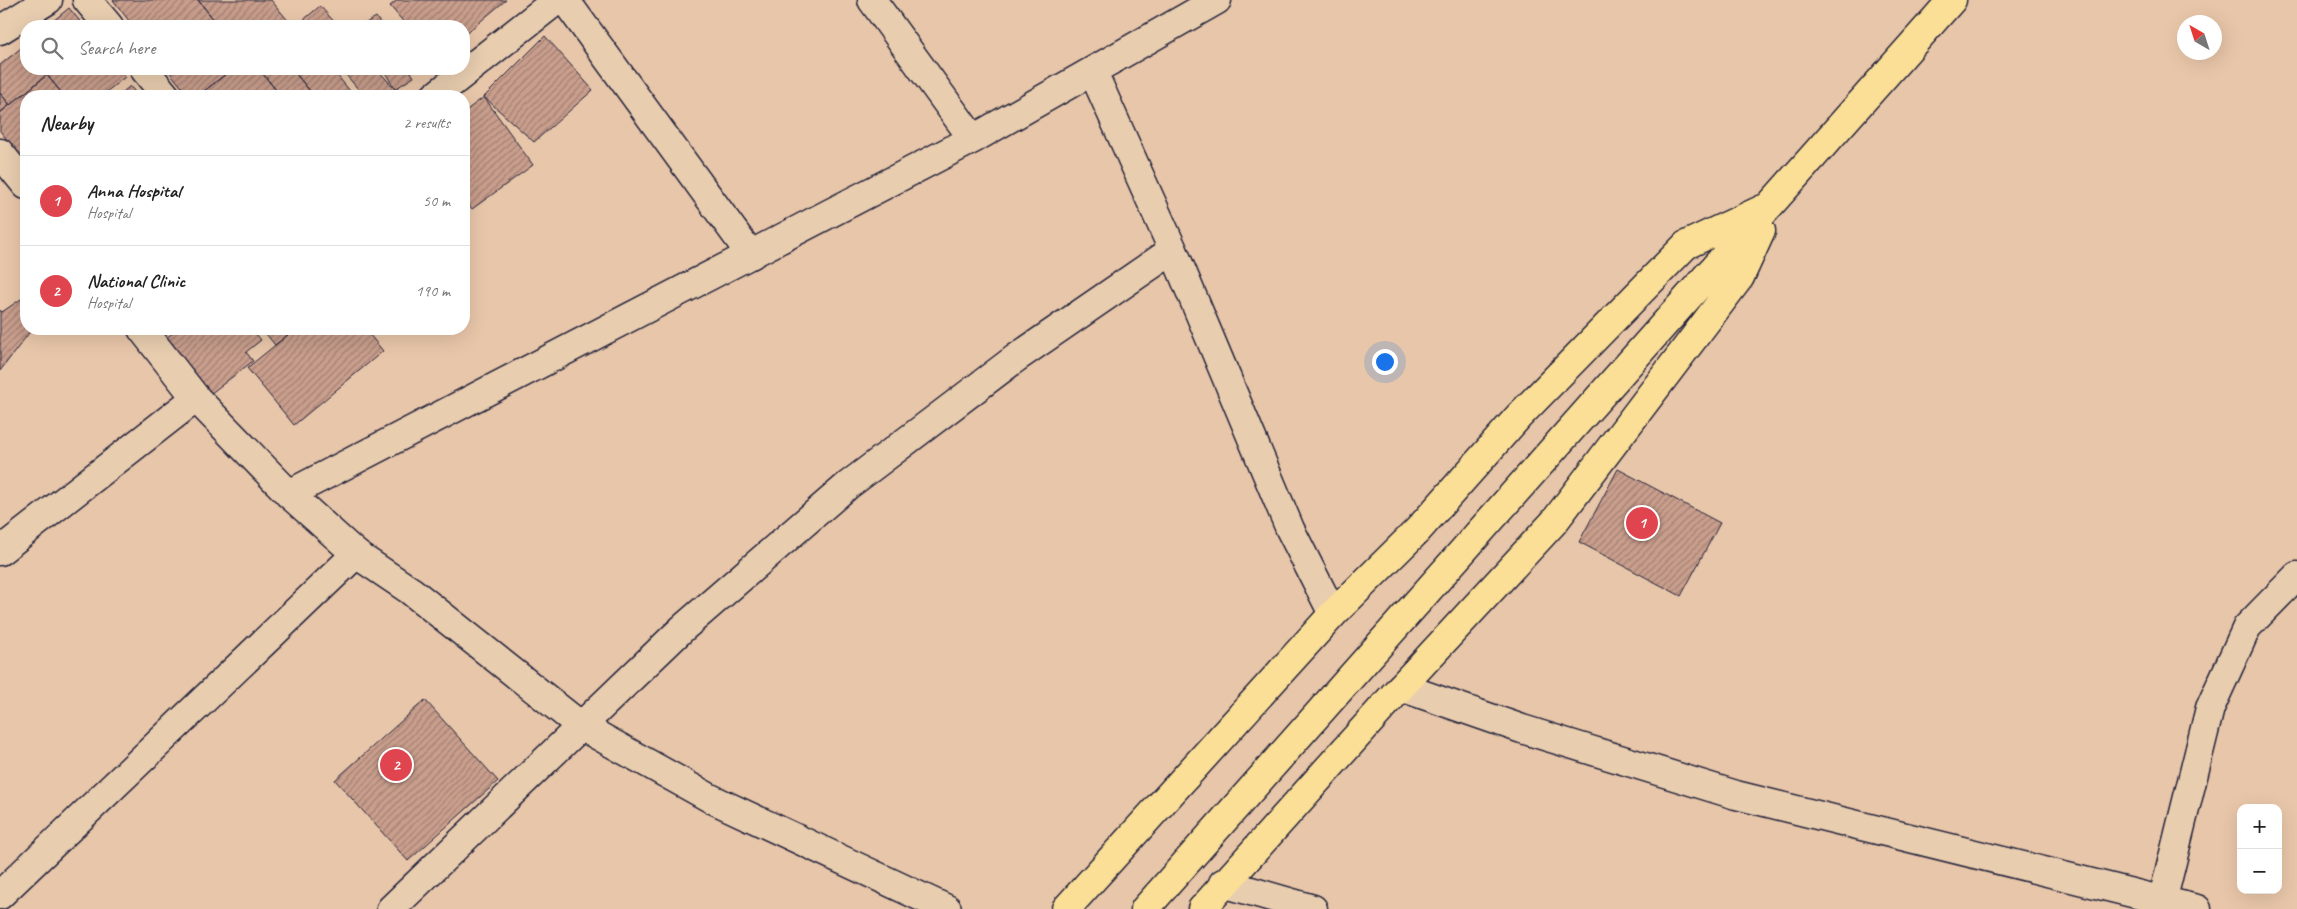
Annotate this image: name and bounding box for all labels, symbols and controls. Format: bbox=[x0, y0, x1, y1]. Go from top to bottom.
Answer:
north arrow bbox=[2177, 15, 2222, 60]
search box bbox=[20, 20, 470, 75]
icon: search bbox=[38, 34, 66, 62]
text: Search here bbox=[78, 36, 155, 60]
text: Nearby bbox=[40, 110, 93, 136]
text: 2 results bbox=[403, 113, 450, 133]
text: Anna Hospital bbox=[87, 179, 181, 203]
text: 1 bbox=[52, 191, 60, 211]
text: 50 m bbox=[423, 191, 450, 211]
text: Hospital bbox=[87, 203, 131, 223]
text: National Clinic bbox=[87, 269, 185, 293]
text: 2 bbox=[52, 281, 60, 301]
text: 190 m bbox=[416, 281, 450, 301]
text: Hospital bbox=[87, 293, 131, 313]
your location bbox=[1372, 349, 1398, 375]
pin: 1 bbox=[1626, 504, 1658, 542]
pin: 2 bbox=[380, 746, 412, 784]
map controls bbox=[2237, 804, 2282, 894]
button: + bbox=[2237, 804, 2282, 849]
button: − bbox=[2237, 849, 2282, 894]

